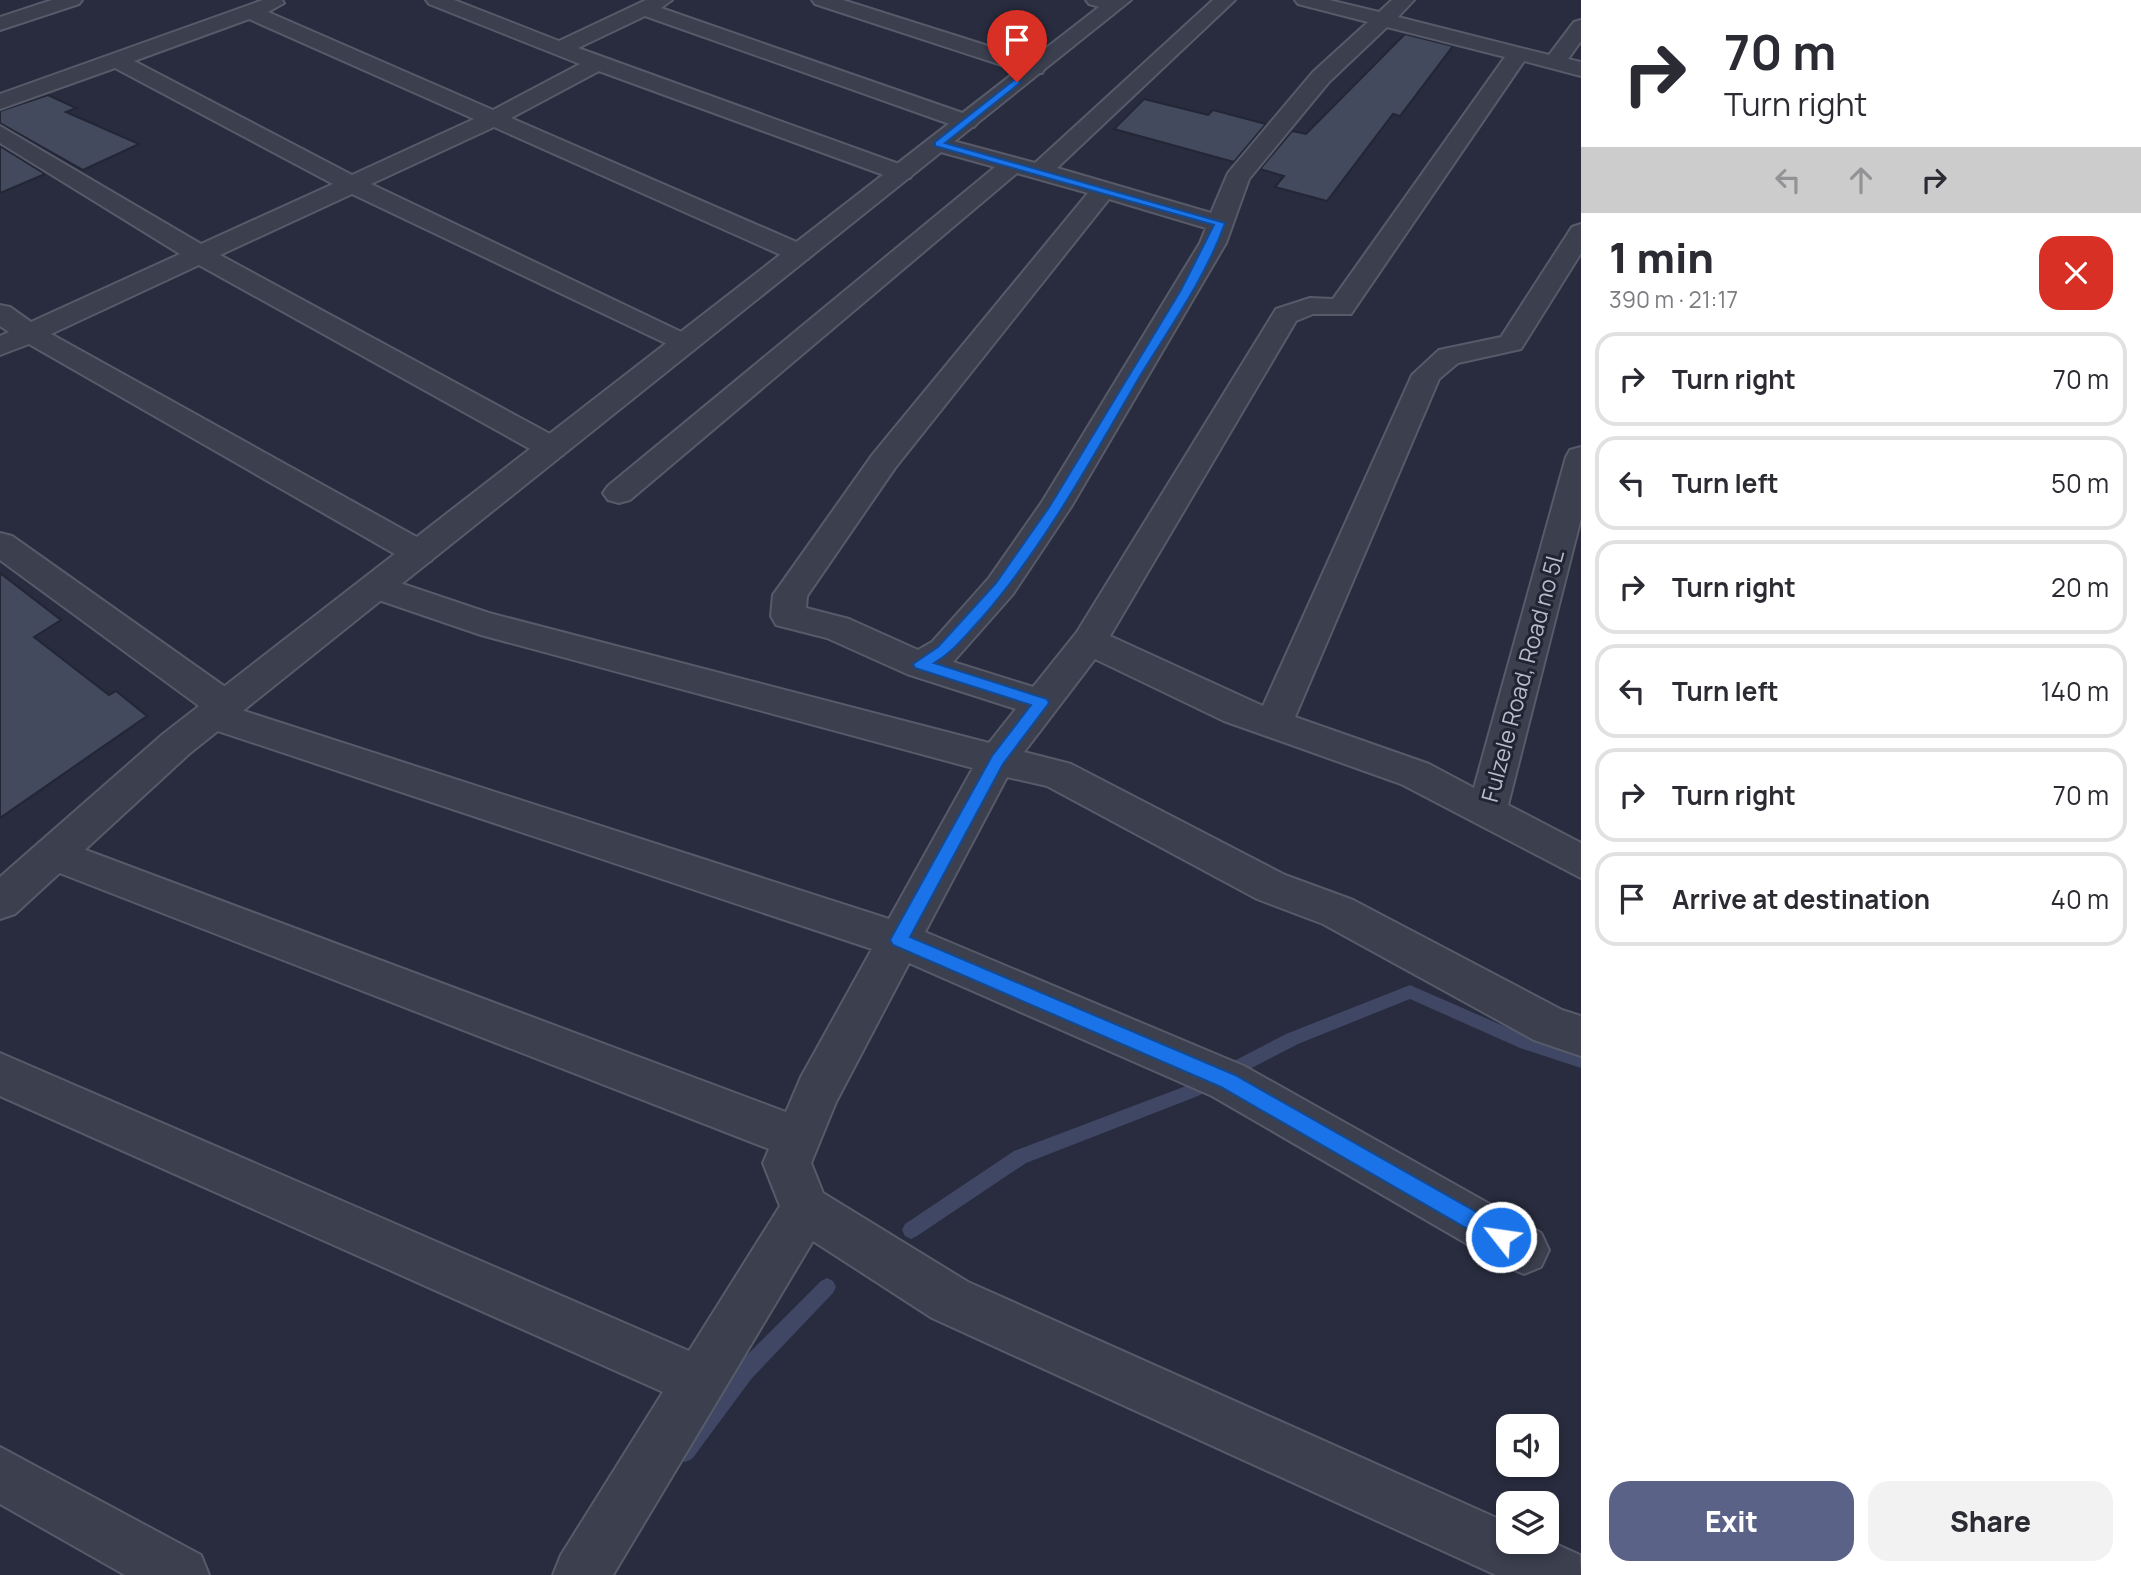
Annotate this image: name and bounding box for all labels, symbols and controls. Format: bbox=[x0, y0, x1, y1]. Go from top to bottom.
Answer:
pin bbox=[987, 10, 1047, 82]
text: 70 m bbox=[1724, 18, 1836, 85]
icon: arrive bbox=[998, 21, 1036, 59]
icon: right bbox=[1609, 28, 1700, 119]
text: Turn right bbox=[1724, 82, 1867, 126]
icon: left bbox=[1769, 161, 1807, 199]
icon: ahead bbox=[1842, 161, 1880, 199]
icon: right bbox=[1915, 161, 1953, 199]
text: 1 min bbox=[1609, 228, 1714, 286]
button: close bbox=[2039, 236, 2113, 310]
text: 390 m · 21:17 bbox=[1609, 283, 1738, 315]
icon: right bbox=[1613, 360, 1651, 398]
text: Turn right bbox=[1672, 361, 1796, 397]
text: 70 m bbox=[2053, 361, 2109, 397]
icon: left bbox=[1613, 464, 1651, 502]
text: Turn left bbox=[1672, 465, 1779, 501]
text: 50 m bbox=[2051, 465, 2109, 501]
street label: Fulzele Road, Road no 5L bbox=[1473, 546, 1571, 805]
icon: right bbox=[1613, 568, 1651, 606]
text: Turn right bbox=[1672, 569, 1796, 605]
text: 20 m bbox=[2051, 569, 2109, 605]
icon: left bbox=[1613, 672, 1651, 710]
text: Turn left bbox=[1672, 673, 1779, 709]
text: 140 m bbox=[2040, 673, 2109, 709]
icon: right bbox=[1613, 776, 1651, 814]
text: Turn right bbox=[1672, 777, 1796, 813]
text: 70 m bbox=[2053, 777, 2109, 813]
icon: arrive bbox=[1613, 880, 1651, 918]
text: Arrive at destination bbox=[1672, 881, 1930, 917]
text: 40 m bbox=[2051, 881, 2109, 917]
position arrow bbox=[1464, 1200, 1538, 1274]
map controls bbox=[1496, 1414, 1559, 1554]
button: sound bbox=[1496, 1414, 1559, 1477]
button: Exit bbox=[1609, 1481, 1854, 1561]
button: Share bbox=[1868, 1481, 2113, 1561]
button: layers bbox=[1496, 1491, 1559, 1554]

